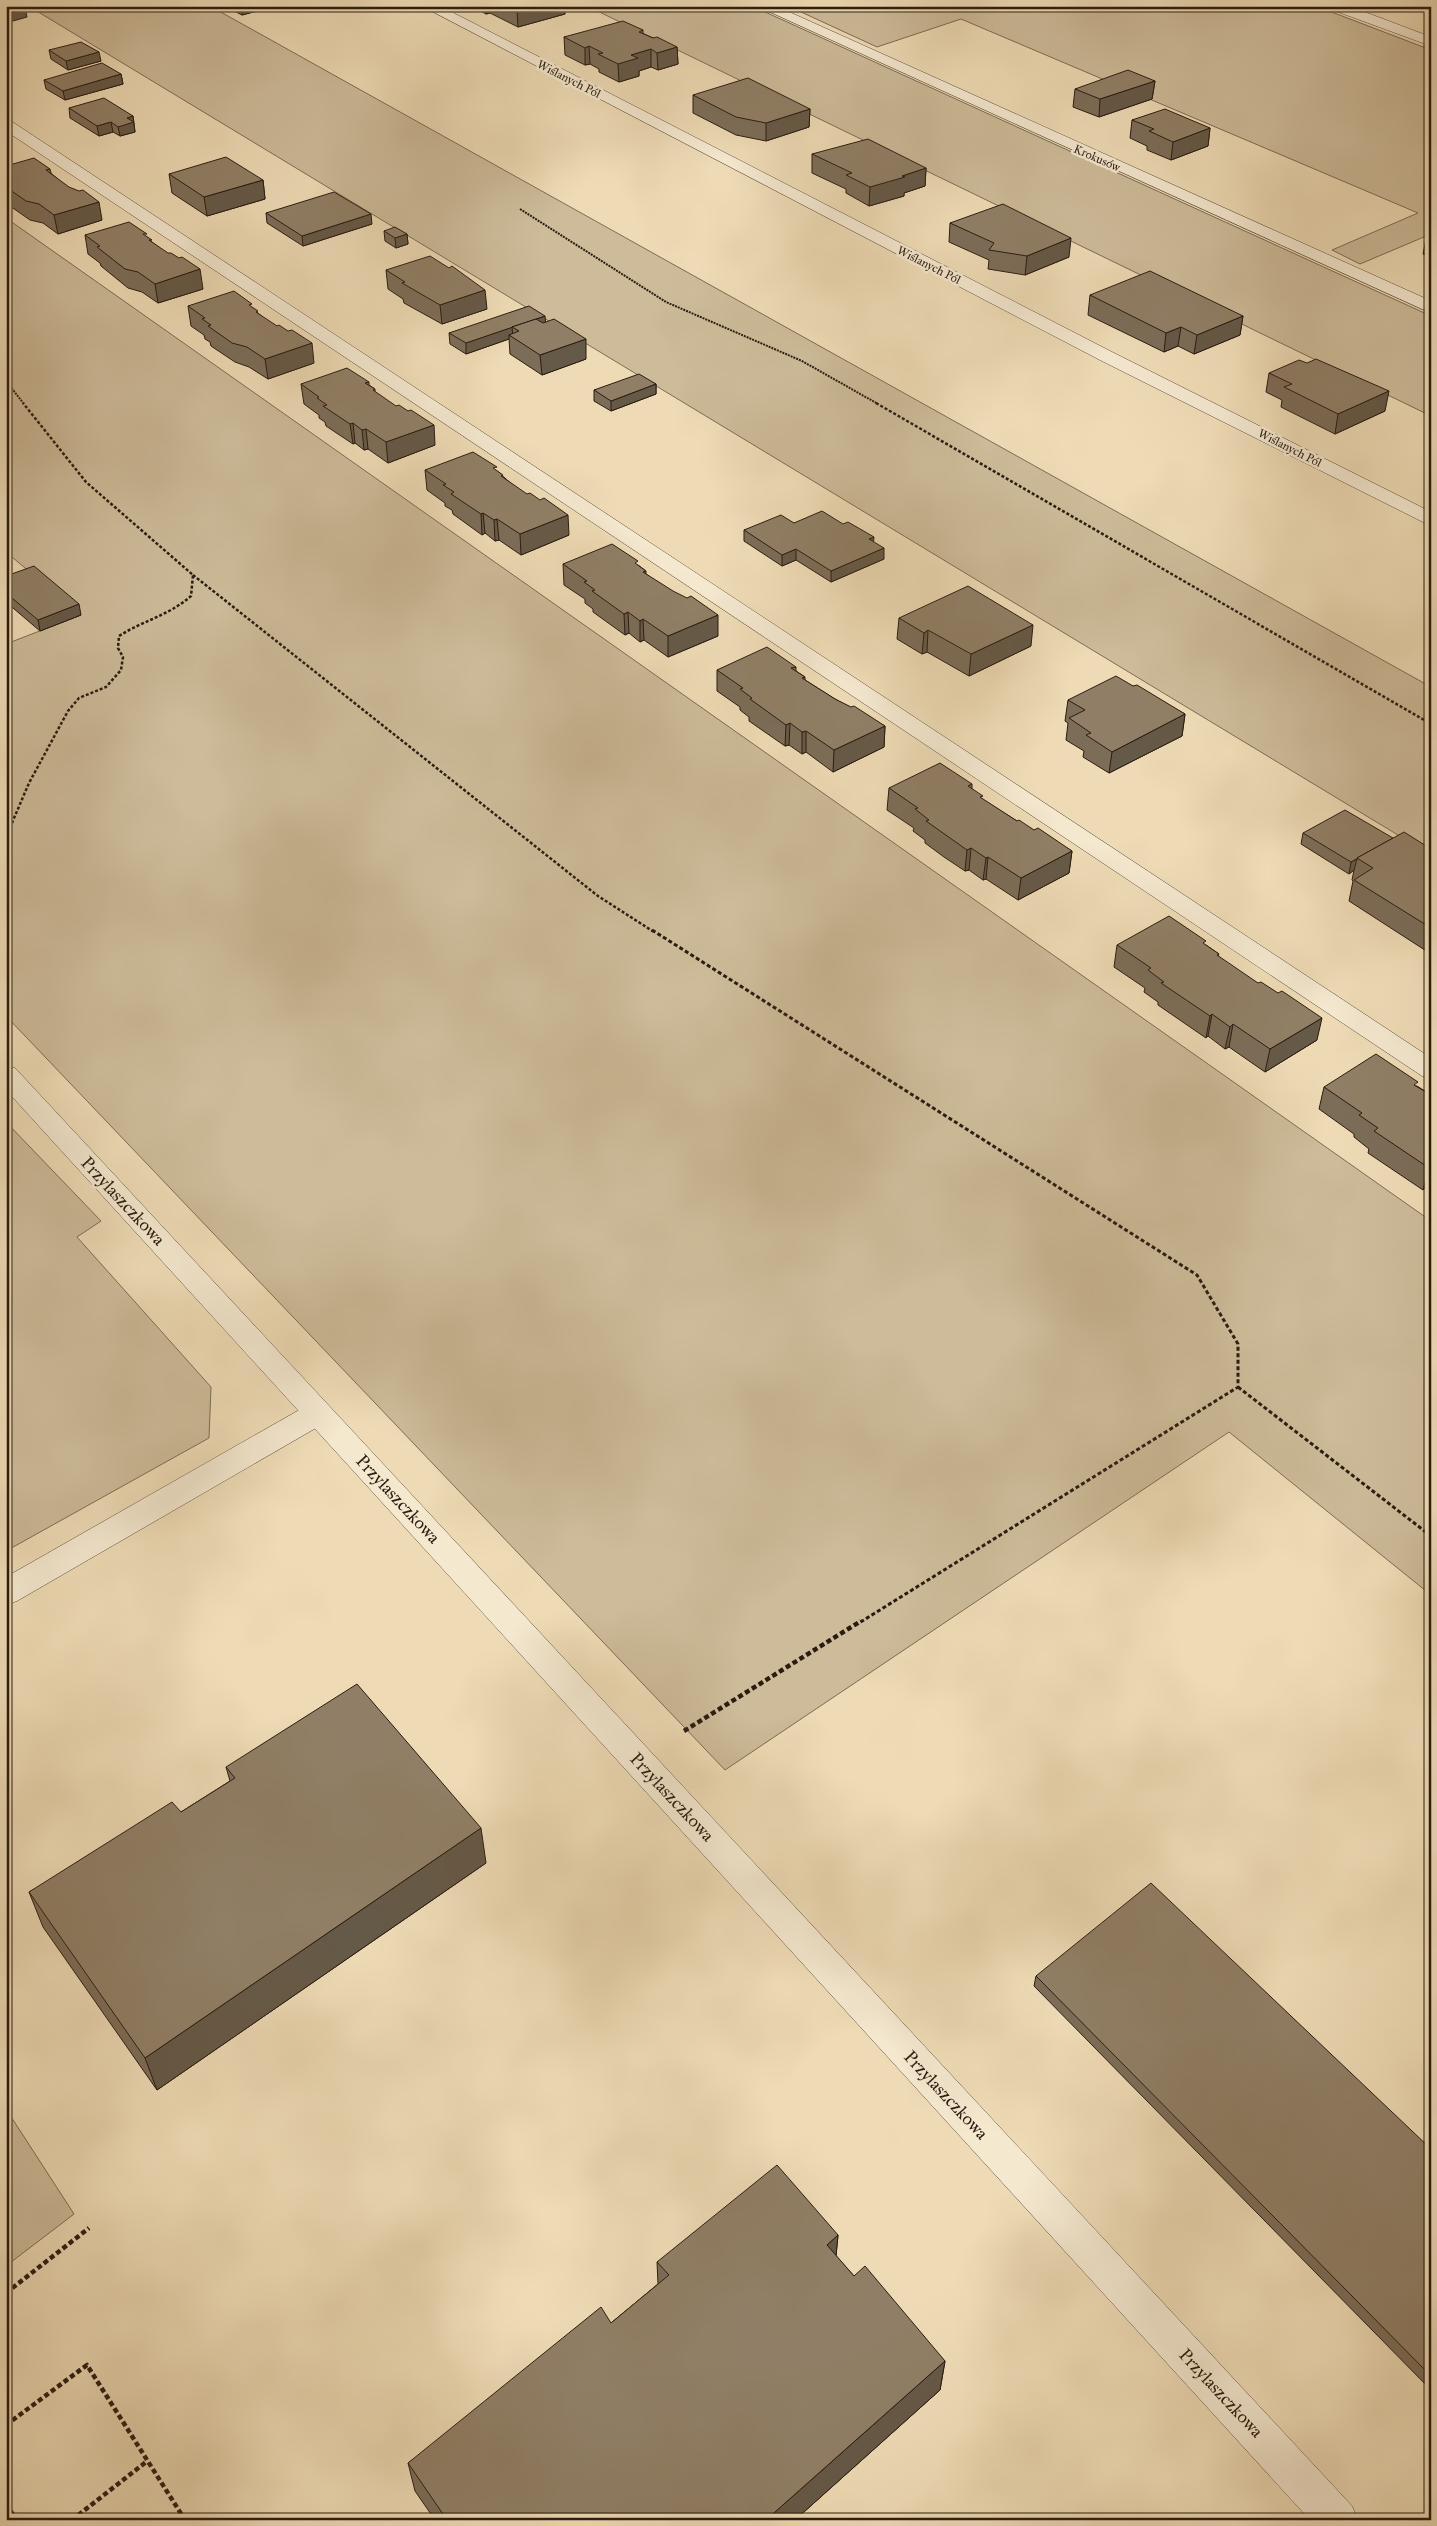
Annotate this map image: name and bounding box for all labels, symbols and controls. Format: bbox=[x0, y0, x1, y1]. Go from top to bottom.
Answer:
street label: Wiślanych Pól bbox=[535, 57, 604, 101]
street label: Krokusów bbox=[1072, 142, 1123, 174]
street label: Wiślanych Pól bbox=[895, 243, 964, 287]
street label: Wiślanych Pól bbox=[1256, 426, 1325, 470]
street label: Przylaszczkowa bbox=[76, 1152, 170, 1250]
street label: Przylaszczkowa bbox=[351, 1450, 445, 1548]
street label: Przylaszczkowa bbox=[625, 1748, 719, 1846]
street label: Przylaszczkowa bbox=[899, 2046, 993, 2144]
street label: Przylaszczkowa bbox=[1174, 2344, 1268, 2442]

